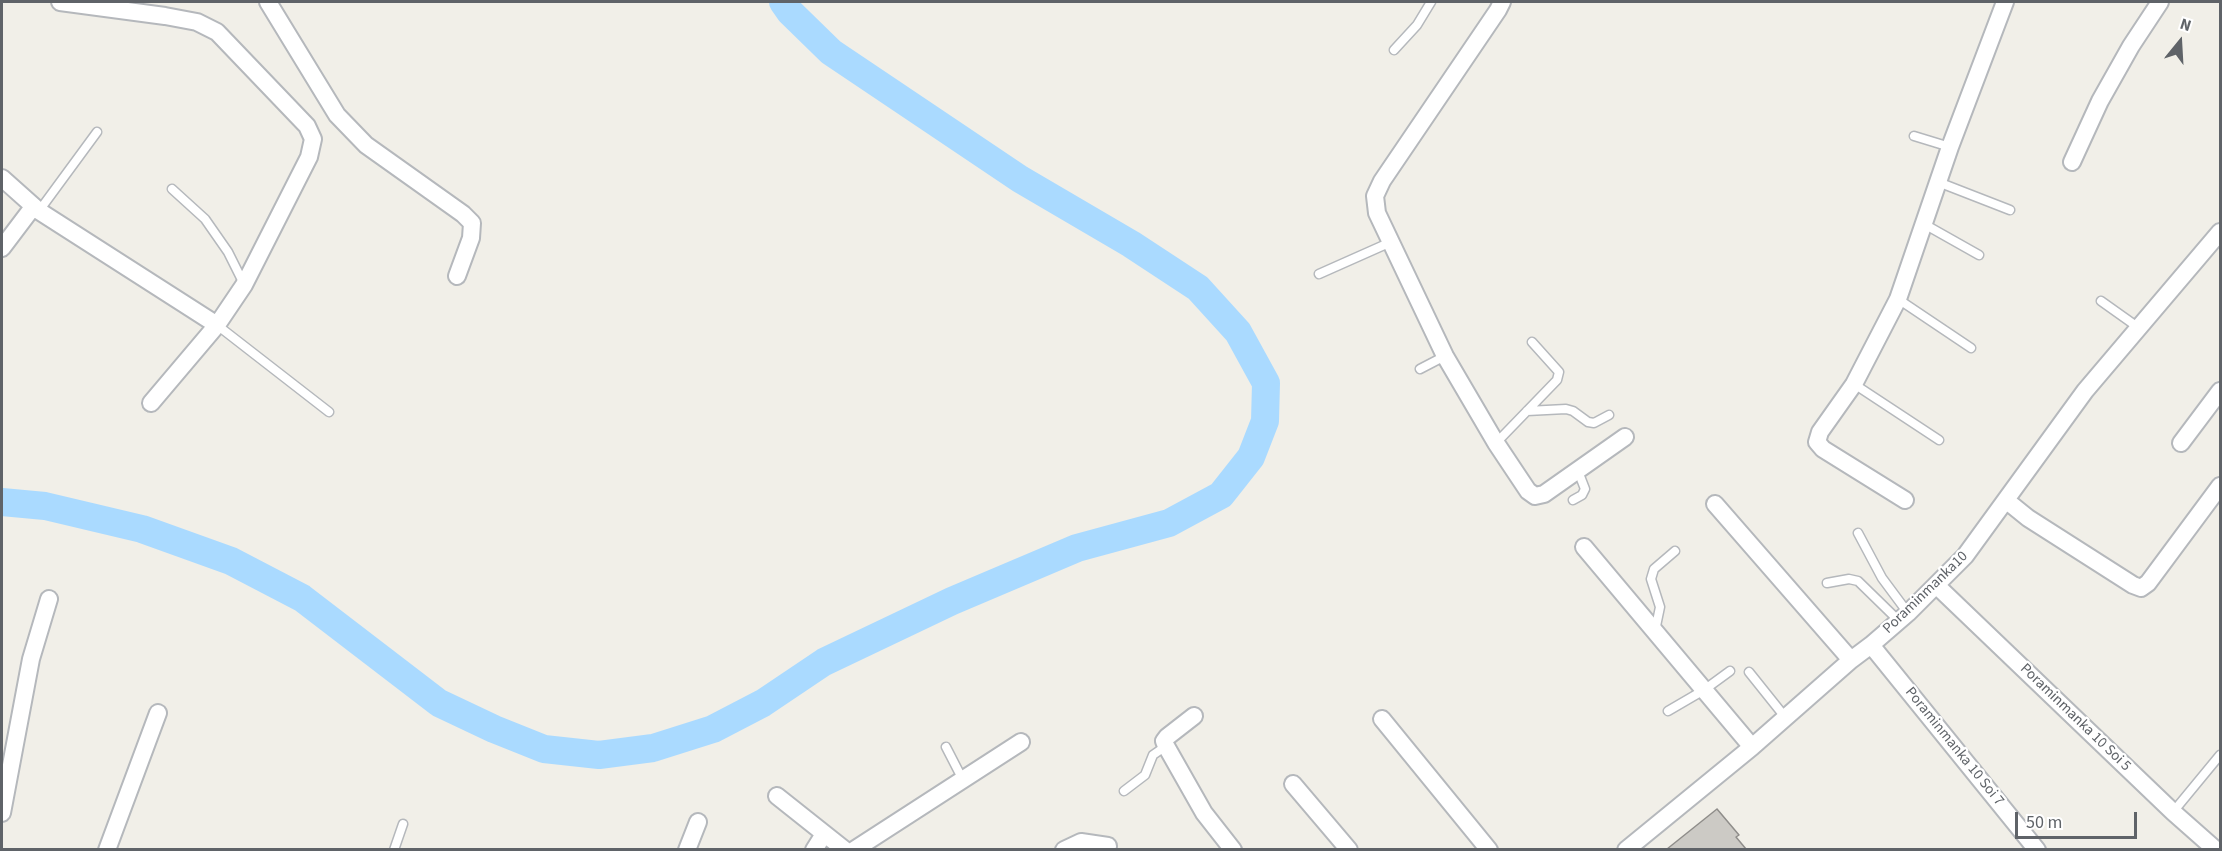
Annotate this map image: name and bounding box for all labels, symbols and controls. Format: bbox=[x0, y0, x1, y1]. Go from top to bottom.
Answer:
north arrow bbox=[2150, 12, 2210, 72]
text: N bbox=[2177, 13, 2194, 37]
street label: Poraminmanka10 bbox=[1880, 548, 1972, 638]
street label: Poraminmanka 10 Soi 5 bbox=[2016, 660, 2134, 776]
street label: Poraminmanka 10 Soi 7 bbox=[1901, 684, 2007, 810]
scale bar bbox=[2018, 800, 2140, 838]
text: 50 m bbox=[2026, 810, 2062, 835]

